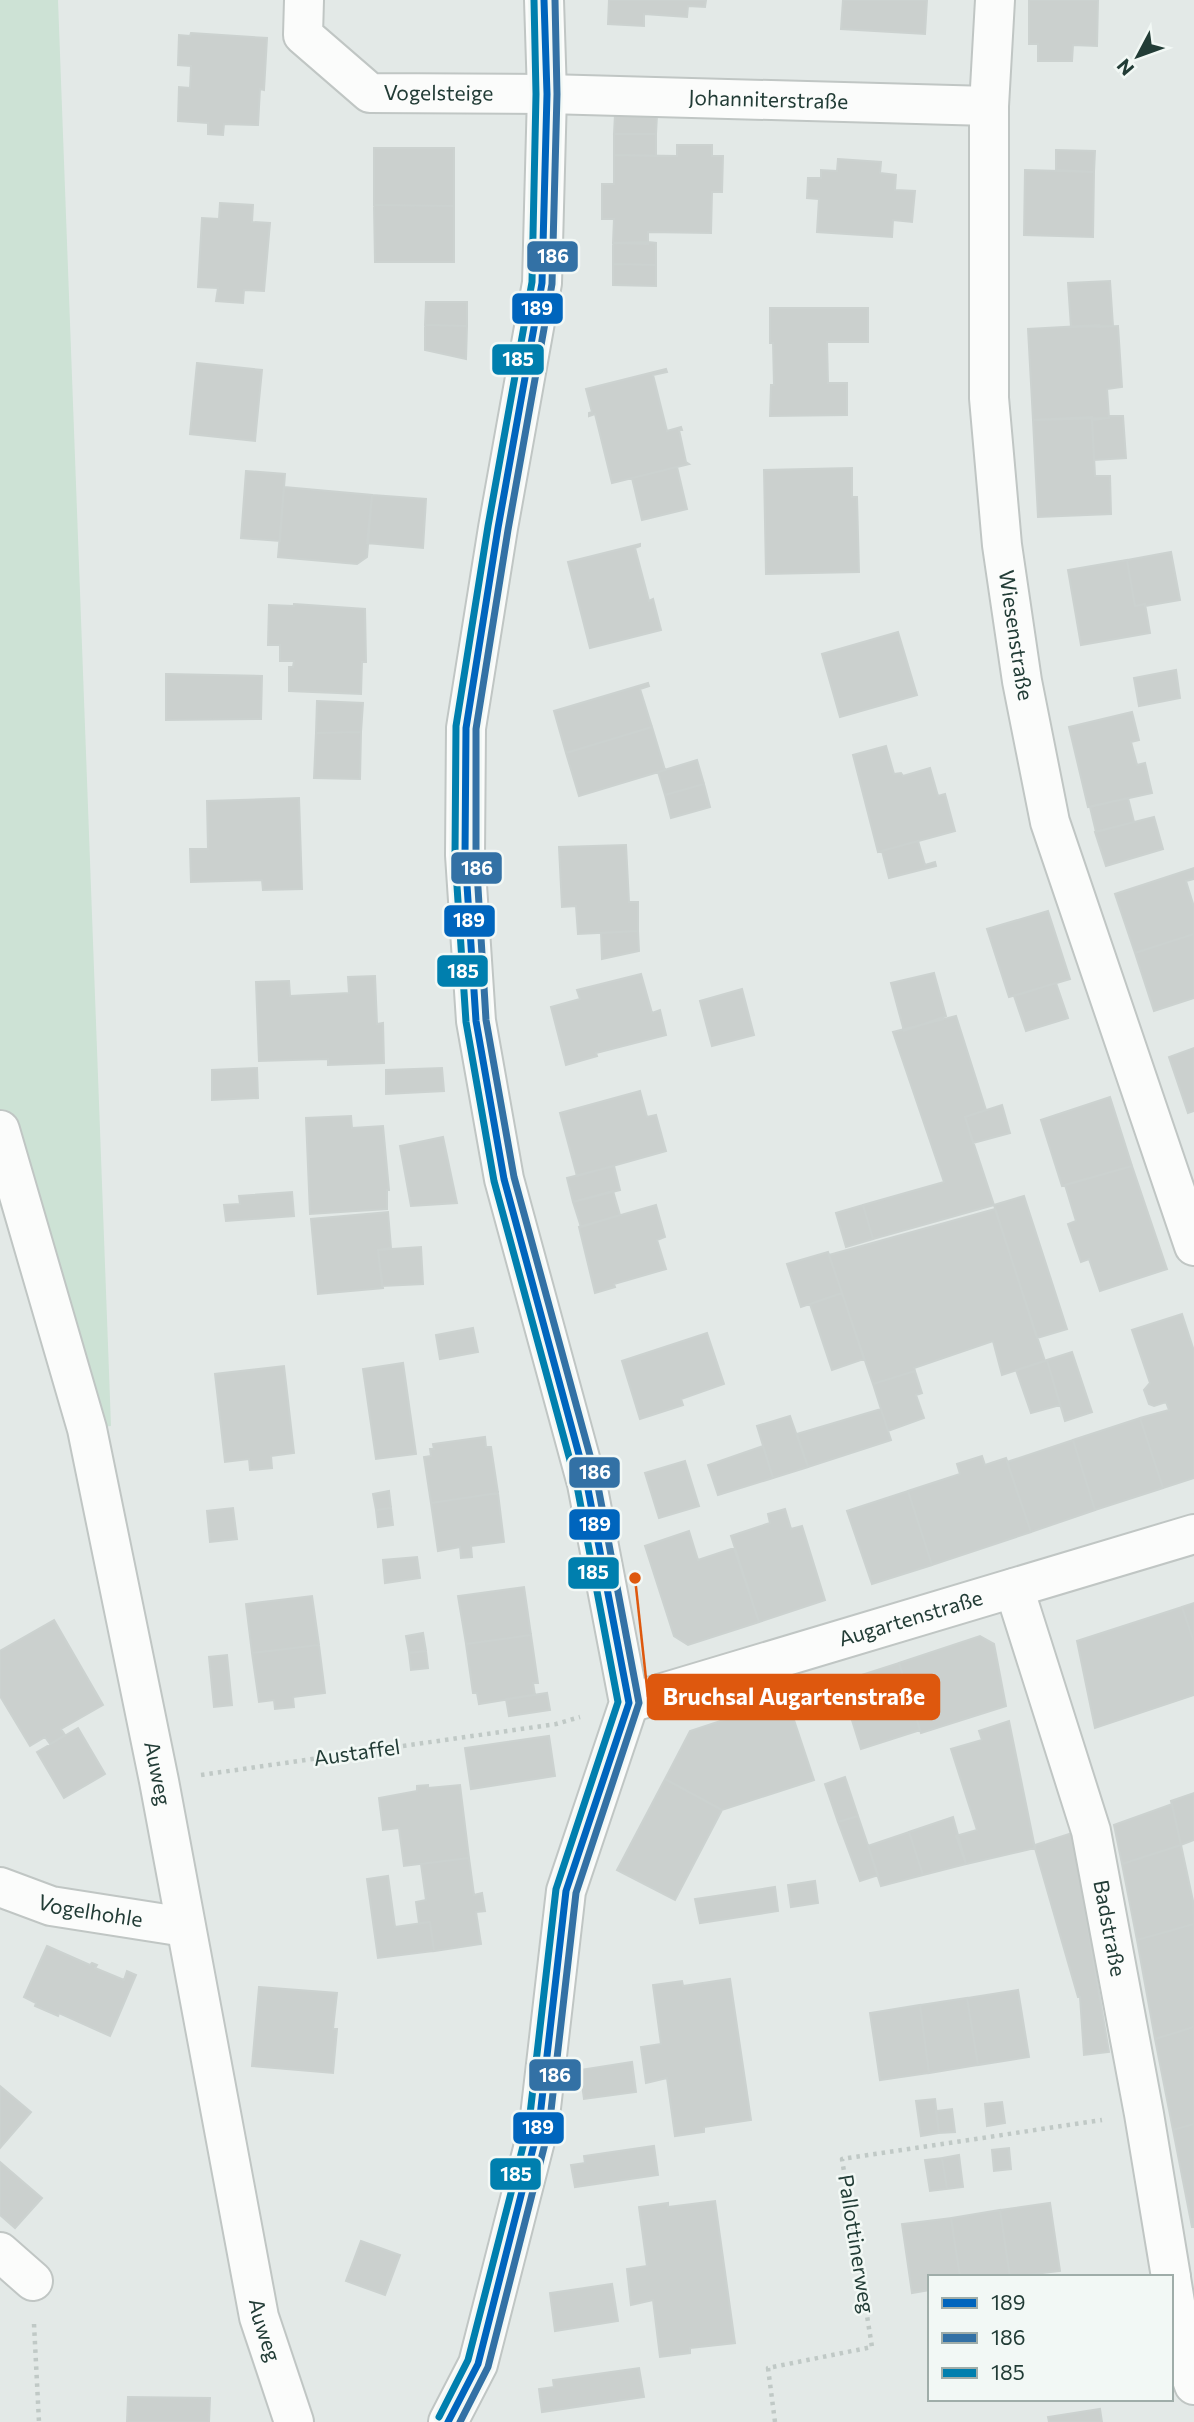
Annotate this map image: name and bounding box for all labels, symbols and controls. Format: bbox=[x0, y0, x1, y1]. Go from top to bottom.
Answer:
north arrow bbox=[1103, 21, 1173, 91]
text: N bbox=[1111, 55, 1138, 80]
street label: Vogelsteige bbox=[383, 79, 493, 105]
street label: Johanniterstraße bbox=[688, 84, 849, 113]
line badge: 186 bbox=[526, 240, 579, 273]
text: 186 bbox=[537, 244, 569, 267]
line badge: 189 bbox=[511, 292, 564, 325]
text: 189 bbox=[521, 296, 553, 319]
line badge: 185 bbox=[491, 343, 545, 376]
text: 185 bbox=[502, 347, 534, 370]
street label: Wiesenstraße bbox=[995, 568, 1040, 702]
line badge: 186 bbox=[450, 851, 503, 885]
text: 186 bbox=[461, 856, 493, 879]
line badge: 189 bbox=[443, 904, 496, 938]
text: 189 bbox=[453, 908, 485, 931]
line badge: 185 bbox=[436, 954, 489, 988]
text: 185 bbox=[447, 959, 479, 982]
line badge: 186 bbox=[568, 1456, 621, 1489]
text: 186 bbox=[579, 1460, 611, 1483]
line badge: 189 bbox=[568, 1508, 621, 1541]
text: 189 bbox=[579, 1512, 611, 1535]
line badge: 185 bbox=[567, 1556, 620, 1590]
text: 185 bbox=[577, 1560, 609, 1583]
street label: Augartenstraße bbox=[835, 1584, 985, 1651]
callout: Bruchsal Augartenstraße bbox=[648, 1675, 939, 1719]
text: Bruchsal Augartenstraße bbox=[663, 1682, 925, 1710]
street label: Austaffel bbox=[312, 1733, 402, 1770]
street label: Auweg bbox=[140, 1739, 177, 1807]
street label: Badstraße bbox=[1089, 1878, 1132, 1978]
street label: Vogelhohle bbox=[34, 1888, 145, 1931]
line badge: 186 bbox=[528, 2058, 582, 2092]
text: 186 bbox=[539, 2063, 571, 2086]
line badge: 189 bbox=[512, 2111, 565, 2145]
text: 189 bbox=[522, 2115, 554, 2138]
line badge: 185 bbox=[489, 2157, 542, 2191]
text: 185 bbox=[500, 2162, 532, 2185]
street label: Pallottinerweg bbox=[834, 2173, 881, 2315]
legend bbox=[928, 2275, 1173, 2401]
text: 189 bbox=[991, 2289, 1025, 2314]
street label: Auweg bbox=[245, 2296, 287, 2365]
text: 186 bbox=[991, 2324, 1025, 2349]
text: 185 bbox=[991, 2359, 1025, 2384]

